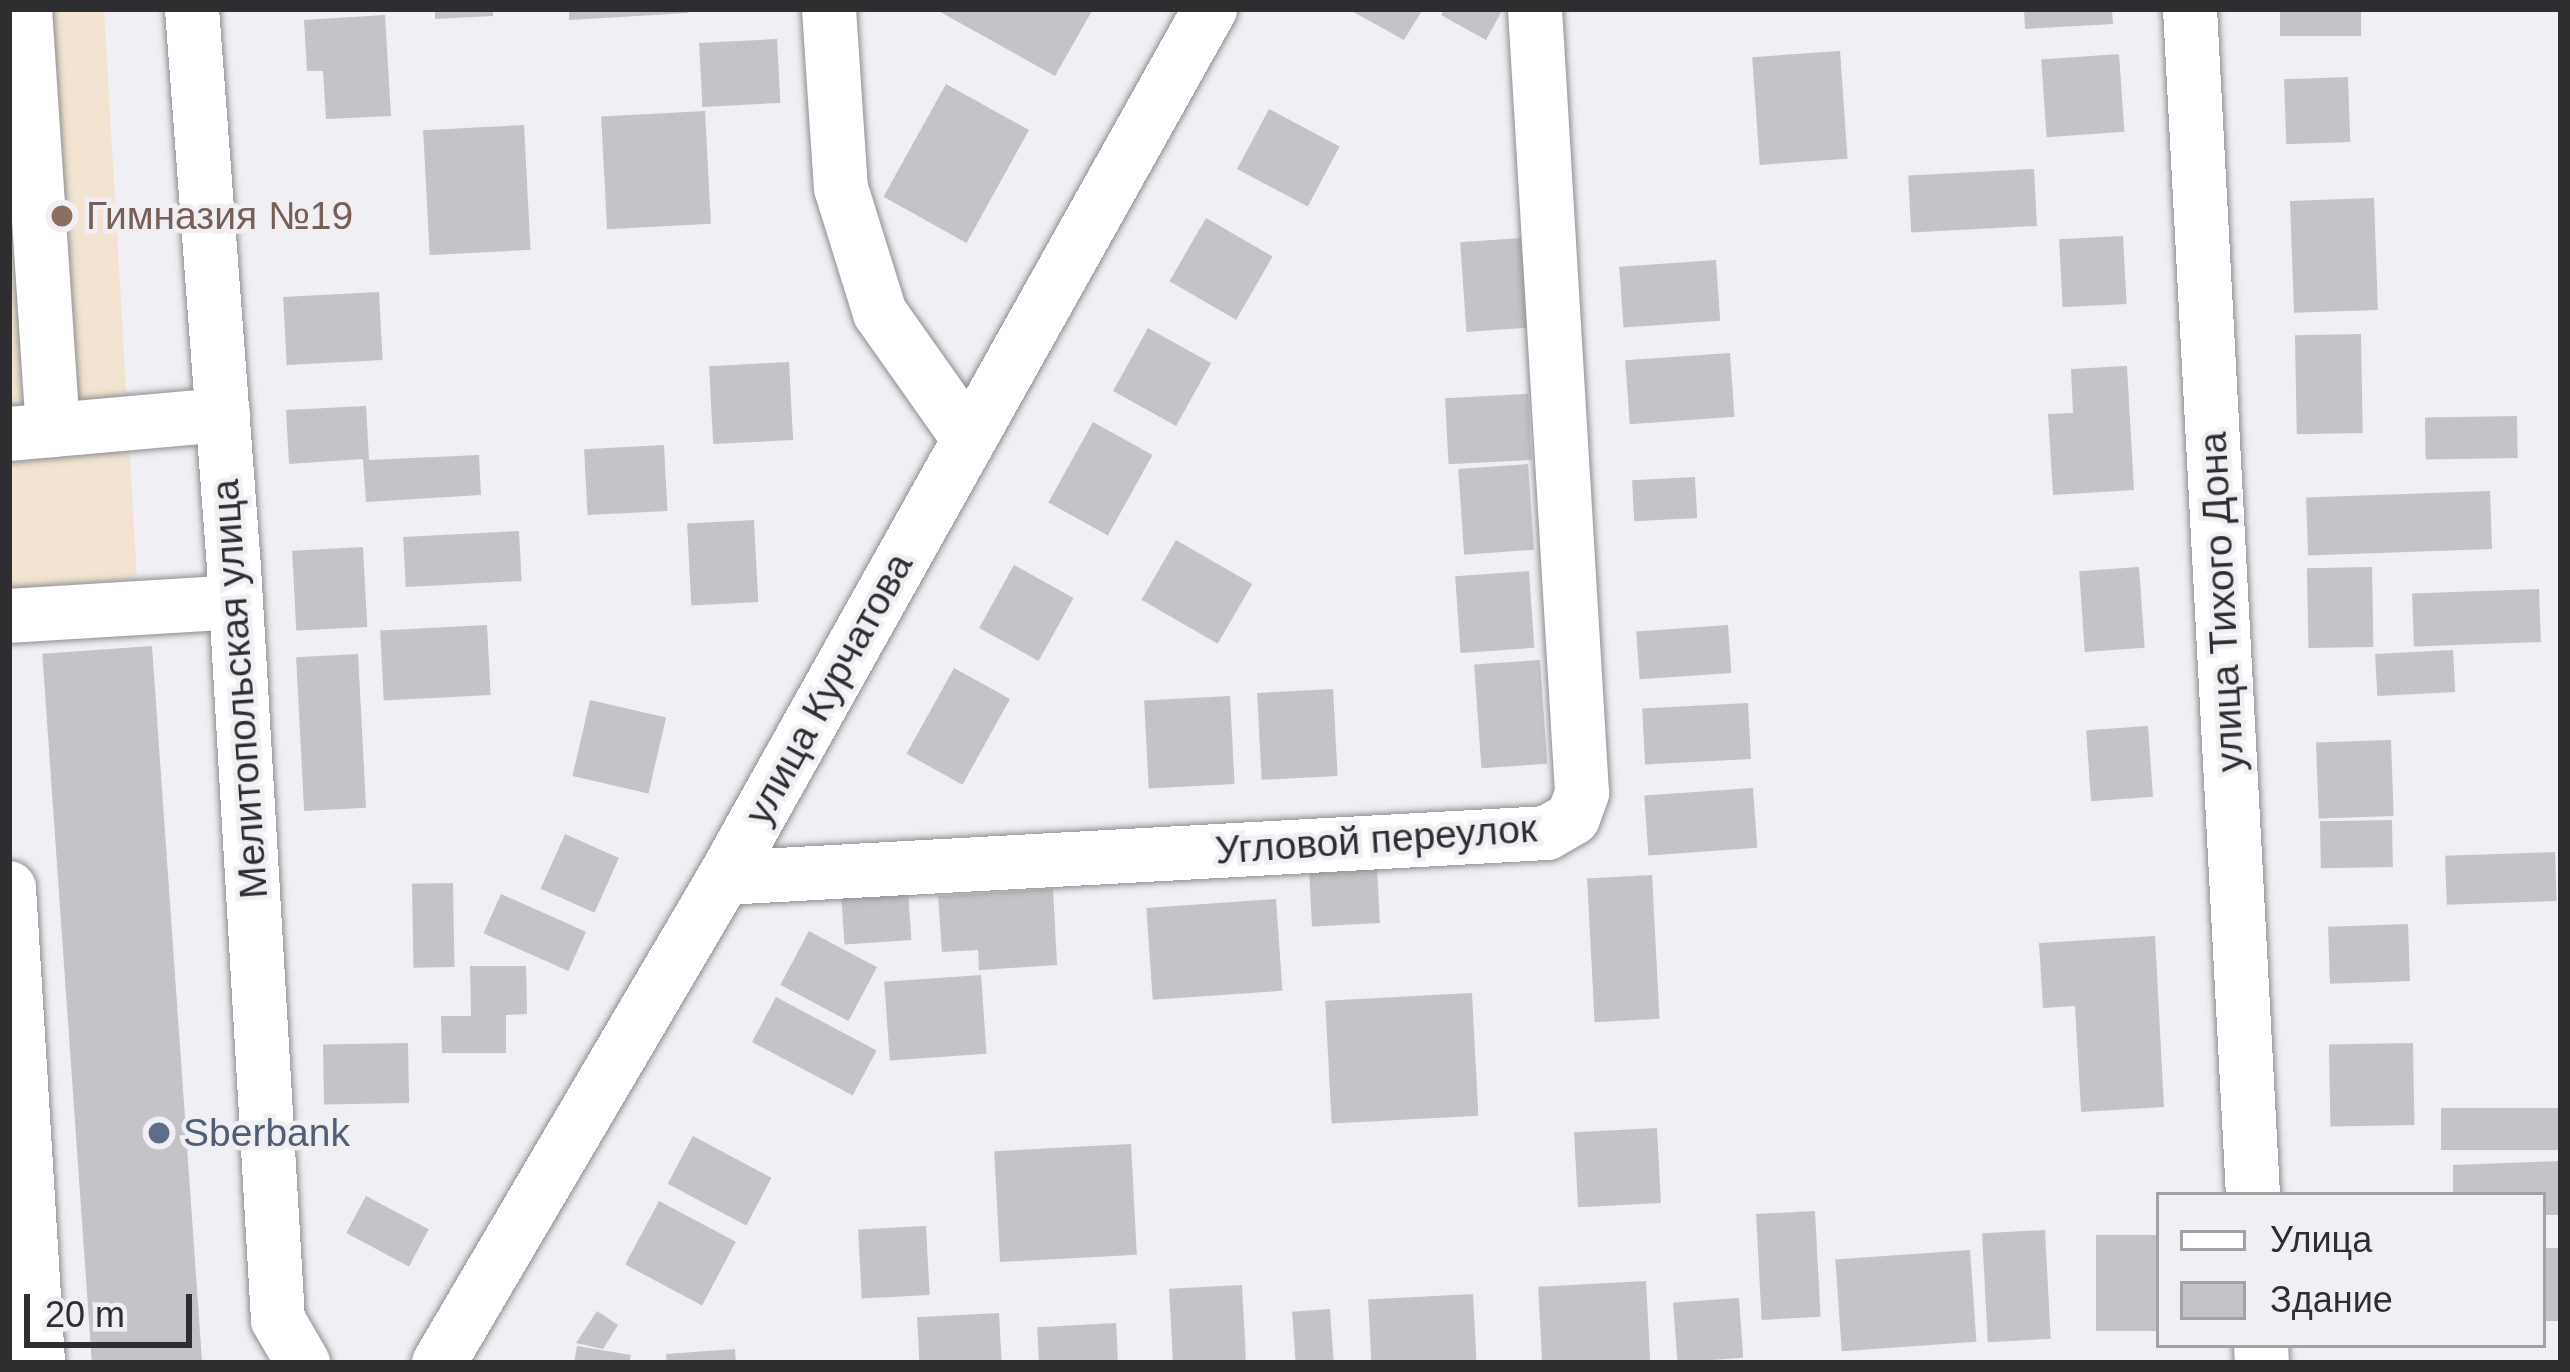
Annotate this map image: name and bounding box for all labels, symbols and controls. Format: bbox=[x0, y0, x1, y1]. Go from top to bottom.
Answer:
place label: Гимназия №19 bbox=[86, 193, 353, 239]
marker: Гимназия №19 bbox=[49, 203, 75, 229]
street label: улица Тихого Дона bbox=[2190, 431, 2254, 773]
street label: Мелитопольская улица bbox=[202, 478, 278, 900]
street label: улица Курчатова bbox=[735, 545, 923, 833]
street label: Угловой переулок bbox=[1214, 805, 1538, 875]
place label: Sberbank bbox=[183, 1110, 350, 1156]
marker: Sberbank bbox=[146, 1120, 172, 1146]
legend bbox=[2156, 1192, 2546, 1348]
text: Улица bbox=[2270, 1219, 2372, 1260]
scale bar bbox=[30, 1270, 198, 1344]
text: Здание bbox=[2270, 1279, 2393, 1320]
text: 20 m bbox=[45, 1294, 125, 1335]

